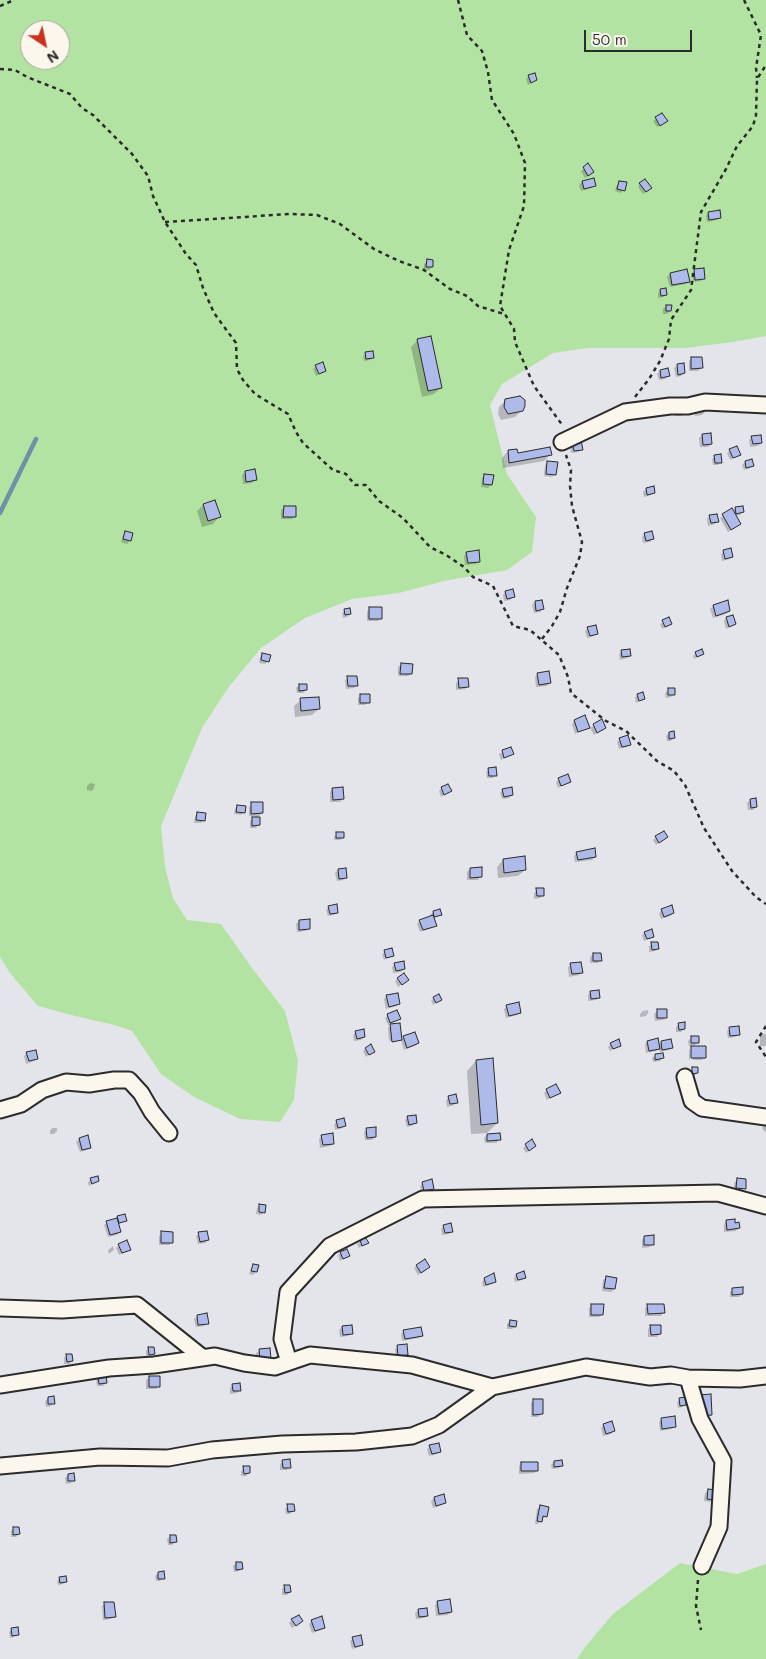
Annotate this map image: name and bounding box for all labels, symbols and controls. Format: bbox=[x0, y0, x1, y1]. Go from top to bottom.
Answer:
north arrow bbox=[20, 20, 70, 70]
scale bar bbox=[586, 20, 694, 52]
text: 50 m bbox=[592, 29, 627, 49]
text: N bbox=[43, 46, 63, 68]

